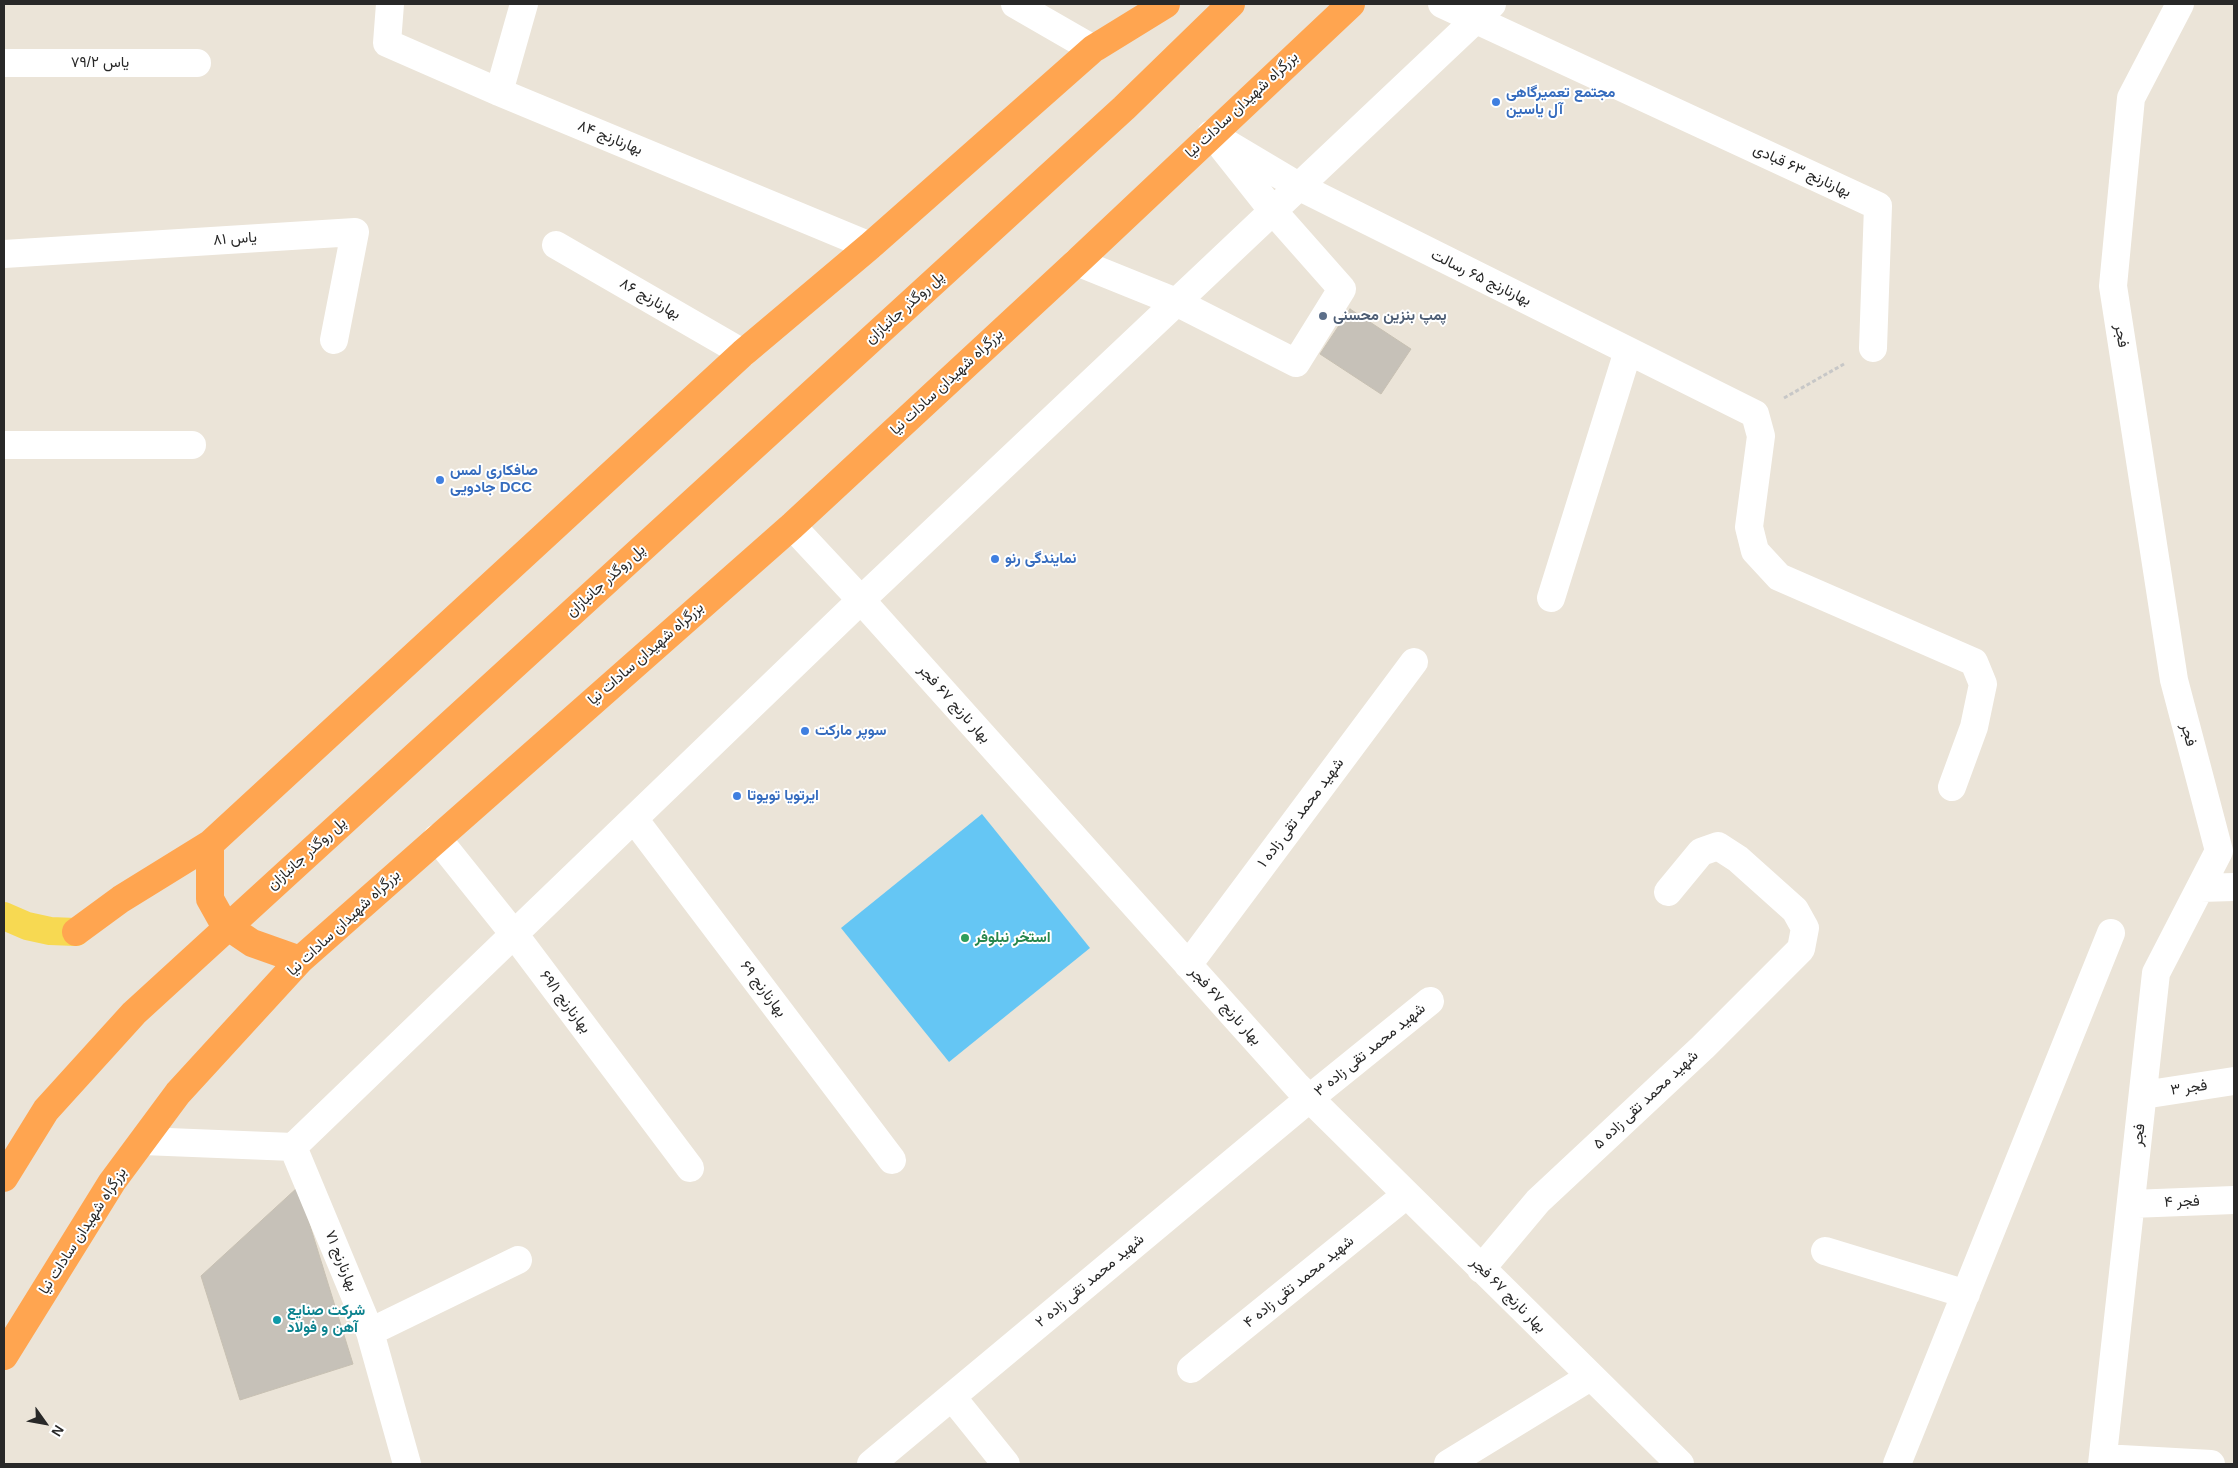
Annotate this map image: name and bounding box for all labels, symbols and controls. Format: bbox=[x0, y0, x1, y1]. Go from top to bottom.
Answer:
street label: بزرگراه شهیدان سادات نیا bbox=[1182, 48, 1302, 162]
street label: یاس ۷۹/۲ bbox=[71, 54, 129, 72]
place label: مجتمع تعمیرگاهی آل یاسین bbox=[1506, 84, 1615, 119]
marker: مجتمع تعمیرگاهی آل یاسین bbox=[1490, 96, 1502, 108]
street label: بهارنارنج ۸۴ bbox=[575, 117, 645, 159]
street label: بهارنارنج ۶۳ قبادی bbox=[1750, 140, 1854, 202]
street label: یاس ۸۱ bbox=[213, 228, 257, 250]
street label: بهارنارنج ۶۵ رسالت bbox=[1428, 246, 1534, 310]
street label: پل روگذر جانبازان bbox=[862, 268, 948, 348]
street label: بهارنارنج ۸۶ bbox=[616, 274, 684, 324]
place label: پمپ بنزین محسنی bbox=[1333, 307, 1447, 325]
marker: پمپ بنزین محسنی bbox=[1317, 310, 1329, 322]
street label: فجر bbox=[2110, 323, 2132, 349]
street label: بزرگراه شهیدان سادات نیا bbox=[887, 325, 1007, 439]
place label: صافکاری لمس جادویی DCC bbox=[450, 462, 538, 497]
marker: صافکاری لمس جادویی DCC bbox=[434, 474, 446, 486]
street label: پل روگذر جانبازان bbox=[563, 541, 649, 621]
place label: نمایندگی رنو bbox=[1005, 550, 1076, 568]
marker: نمایندگی رنو bbox=[989, 553, 1001, 565]
street label: بزرگراه شهیدان سادات نیا bbox=[584, 599, 708, 709]
street label: بهار نارنج ۶۷ فجر bbox=[914, 661, 994, 747]
place label: سوپر مارکت bbox=[815, 722, 886, 740]
street label: فجر bbox=[2176, 722, 2200, 748]
marker: سوپر مارکت bbox=[799, 725, 811, 737]
street label: شهید محمد تقی زاده ۱ bbox=[1254, 755, 1348, 871]
place label: ایرتویا تویوتا bbox=[747, 787, 819, 805]
marker: ایرتویا تویوتا bbox=[731, 790, 743, 802]
street label: پل روگذر جانبازان bbox=[264, 814, 350, 894]
street label: بزرگراه شهیدان سادات نیا bbox=[284, 866, 404, 980]
place label: استخر نبلوفر bbox=[975, 929, 1051, 947]
marker: استخر نبلوفر bbox=[959, 932, 971, 944]
street label: بهارنارنج ۶۹ bbox=[736, 957, 790, 1021]
street label: بهار نارنج ۶۷ فجر bbox=[1185, 963, 1265, 1049]
street label: بهارنارنج ۶۹/۱ bbox=[536, 967, 594, 1037]
street label: شهید محمد تقی زاده ۳ bbox=[1311, 1000, 1429, 1100]
street label: شهید محمد تقی زاده ۵ bbox=[1590, 1047, 1702, 1153]
street label: فجر ۳ bbox=[2169, 1077, 2209, 1099]
street label: فجر bbox=[2129, 1123, 2149, 1147]
street label: بزرگراه شهیدان سادات نیا bbox=[35, 1164, 131, 1298]
street label: فجر ۴ bbox=[2164, 1192, 2200, 1212]
street label: بهارنارنج ۷۱ bbox=[321, 1228, 361, 1294]
street label: شهید محمد تقی زاده ۲ bbox=[1032, 1230, 1148, 1332]
street label: شهید محمد تقی زاده ۴ bbox=[1240, 1232, 1358, 1332]
street label: بهار نارنج ۶۷ فجر bbox=[1467, 1254, 1549, 1336]
place label: شرکت صنایع آهن و فولاد bbox=[287, 1302, 365, 1337]
marker: شرکت صنایع آهن و فولاد bbox=[271, 1314, 283, 1326]
north arrow bbox=[20, 1398, 70, 1448]
text: N bbox=[48, 1422, 67, 1439]

